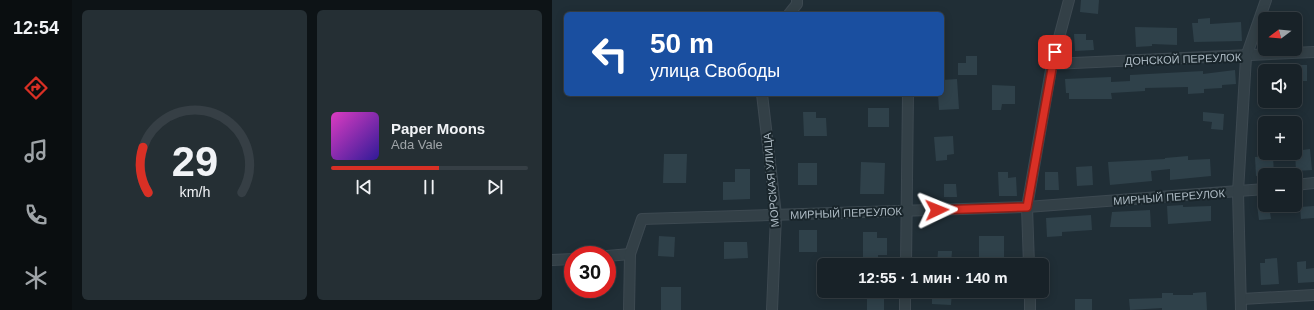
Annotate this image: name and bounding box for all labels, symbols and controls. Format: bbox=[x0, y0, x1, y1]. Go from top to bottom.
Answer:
north arrow bbox=[1258, 12, 1302, 56]
map controls bbox=[1258, 12, 1302, 212]
text: 12:54 bbox=[13, 18, 59, 38]
icon: left bbox=[584, 28, 636, 80]
text: 50 m bbox=[650, 28, 714, 59]
pin bbox=[1038, 35, 1072, 69]
icon: arrive bbox=[1044, 41, 1066, 63]
street label: ДОНСКОЙ ПЕРЕУЛОК bbox=[1125, 51, 1242, 67]
text: улица Свободы bbox=[650, 61, 780, 81]
button: sound bbox=[1258, 64, 1302, 108]
icon: directions bbox=[22, 74, 50, 102]
button: + bbox=[1258, 116, 1302, 160]
text: Paper Moons bbox=[391, 120, 485, 137]
street label: МОРСКАЯ УЛИЦА bbox=[761, 132, 781, 228]
icon: music bbox=[22, 137, 50, 165]
text: Ada Vale bbox=[391, 137, 443, 152]
text: 29 bbox=[171, 138, 218, 185]
button: − bbox=[1258, 168, 1302, 212]
icon: previous bbox=[353, 176, 375, 198]
icon: pause bbox=[418, 176, 440, 198]
icon: next bbox=[484, 176, 506, 198]
text: km/h bbox=[179, 184, 210, 200]
street label: МИРНЫЙ ПЕРЕУЛОК bbox=[1113, 187, 1226, 207]
position arrow bbox=[916, 189, 958, 231]
icon: phone bbox=[22, 201, 50, 229]
street label: МИРНЫЙ ПЕРЕУЛОК bbox=[790, 205, 903, 221]
speed limit sign: 30 bbox=[564, 246, 616, 298]
icon: climate bbox=[22, 264, 50, 292]
text: 12:55 · 1 мин · 140 m bbox=[858, 269, 1008, 286]

